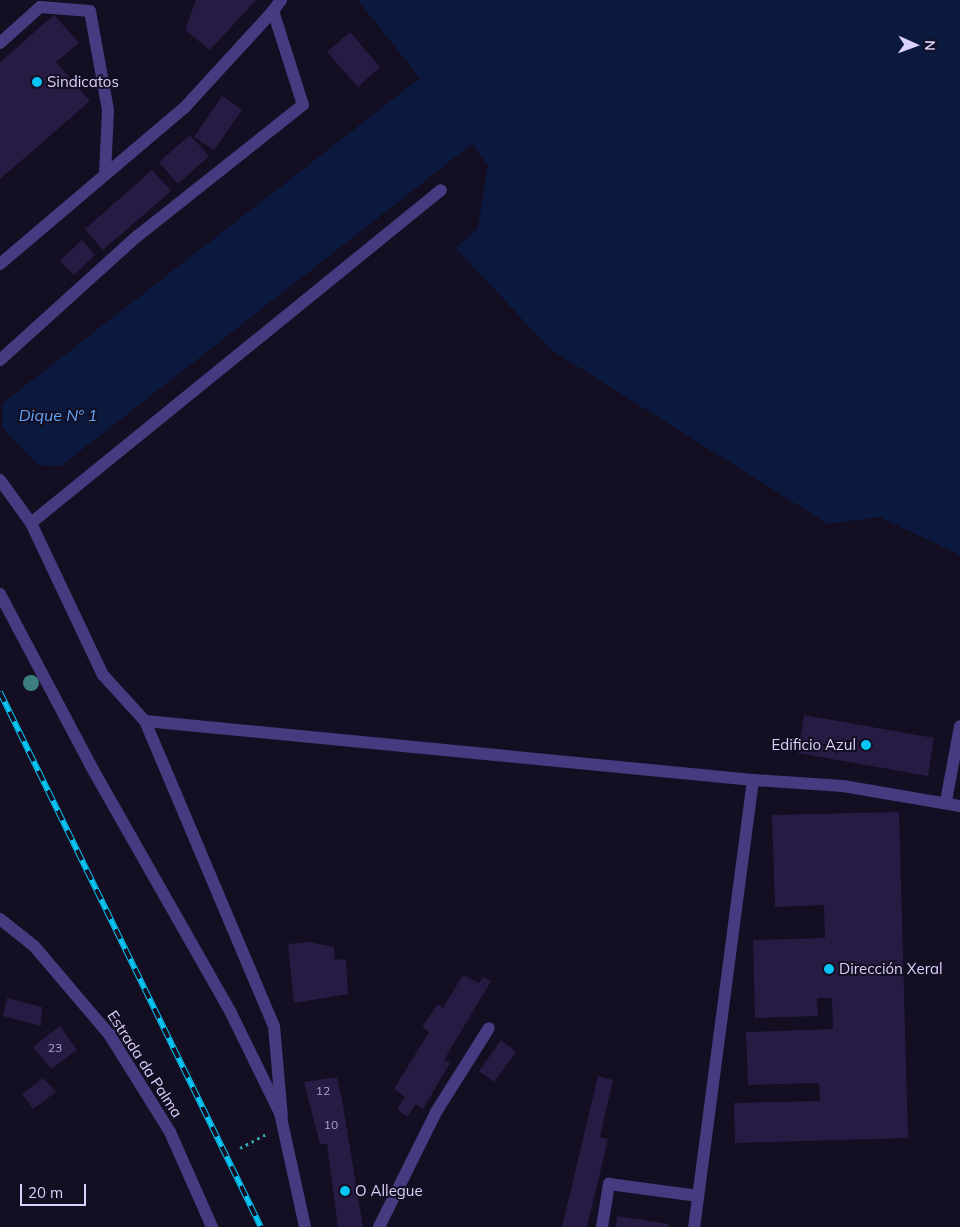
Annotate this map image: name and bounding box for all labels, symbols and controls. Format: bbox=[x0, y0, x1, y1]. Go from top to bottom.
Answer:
north arrow bbox=[890, 20, 940, 70]
text: N bbox=[921, 40, 939, 51]
place label: Sindicatos bbox=[47, 73, 119, 91]
marker: Sindicatos bbox=[31, 76, 43, 88]
water label: Dique Nº 1 bbox=[19, 405, 97, 425]
place label: Edificio Azul bbox=[772, 736, 856, 754]
marker: Edificio Azul bbox=[860, 739, 872, 751]
place label: Dirección Xeral bbox=[839, 960, 943, 978]
marker: Dirección Xeral bbox=[823, 963, 835, 975]
street label: Estrada da Palma bbox=[104, 1007, 186, 1121]
house number: 23 bbox=[48, 1041, 62, 1055]
house number: 12 bbox=[316, 1084, 330, 1098]
house number: 10 bbox=[324, 1118, 338, 1132]
scale bar bbox=[22, 1174, 89, 1206]
place label: O Allegue bbox=[355, 1182, 423, 1200]
text: 20 m bbox=[28, 1183, 63, 1202]
marker: O Allegue bbox=[339, 1185, 351, 1197]

